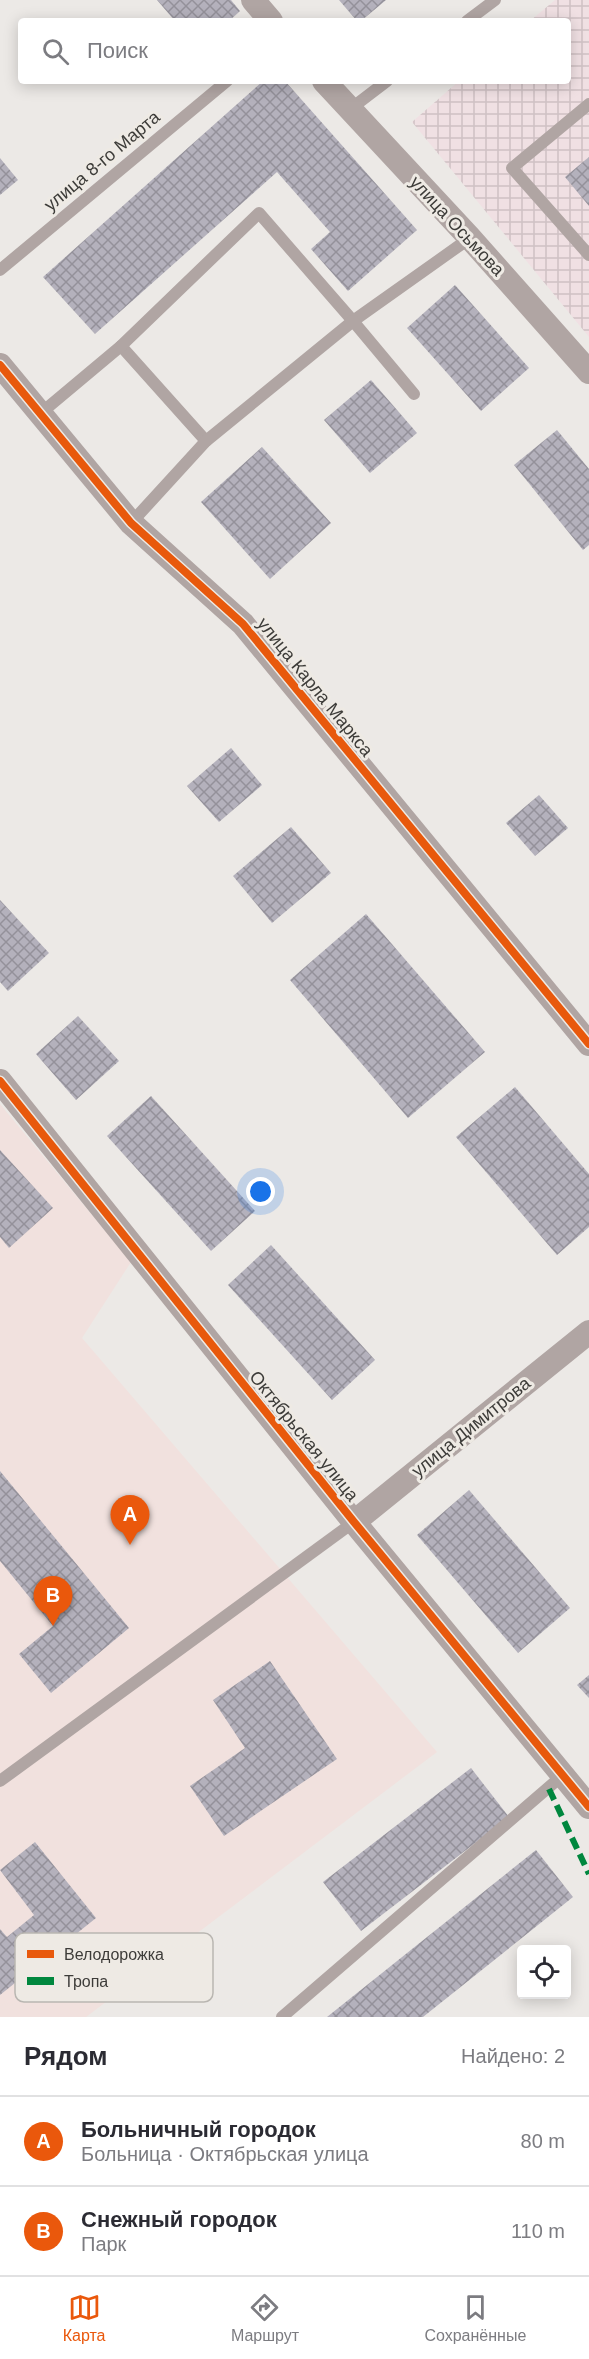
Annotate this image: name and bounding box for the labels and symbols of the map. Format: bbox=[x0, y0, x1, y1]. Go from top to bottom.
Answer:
street label: улица 8-го Марта bbox=[40, 106, 165, 215]
street label: улица Осьмова bbox=[406, 172, 509, 281]
street label: улица Карла Маркса bbox=[253, 614, 378, 761]
your location bbox=[246, 1177, 275, 1206]
street label: Октябрьская улица bbox=[245, 1367, 363, 1506]
street label: улица Димитрова bbox=[408, 1372, 535, 1481]
pin: A bbox=[110, 1496, 150, 1545]
pin: B bbox=[34, 1576, 72, 1626]
legend bbox=[15, 1933, 213, 2002]
text: Велодорожка bbox=[64, 1946, 164, 1963]
text: Тропа bbox=[64, 1973, 108, 1990]

